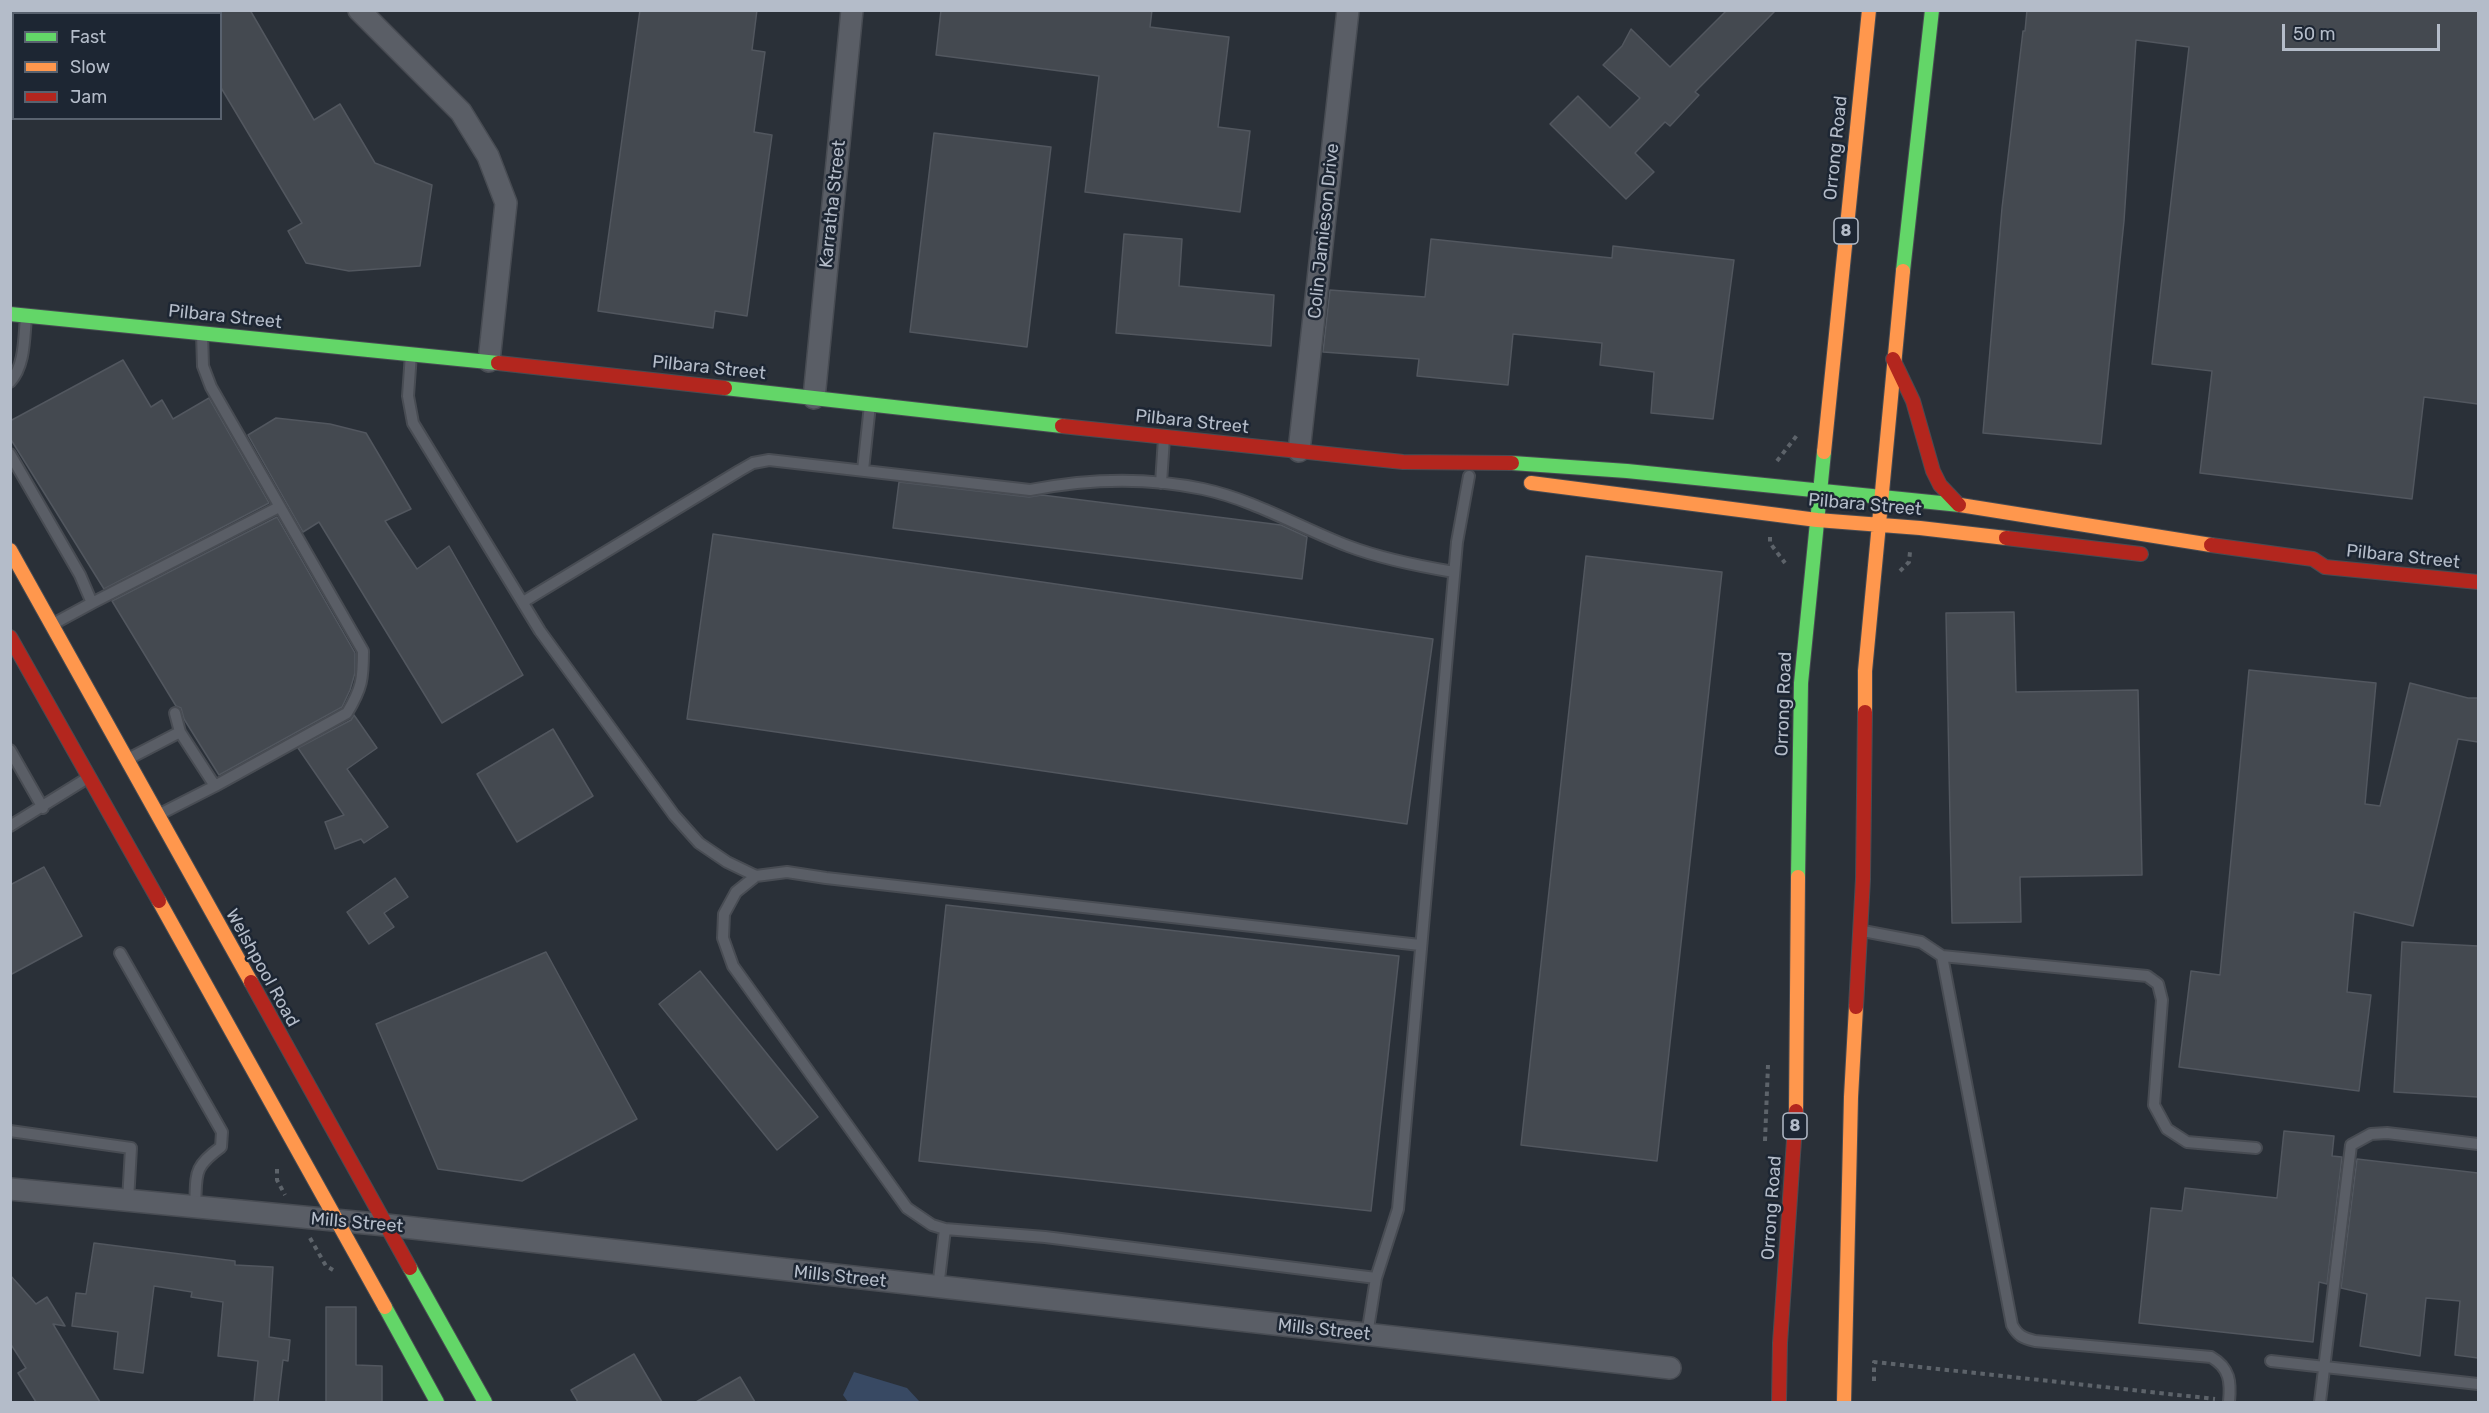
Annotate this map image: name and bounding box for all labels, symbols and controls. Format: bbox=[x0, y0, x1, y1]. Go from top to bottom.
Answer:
legend bbox=[12, 12, 222, 120]
scale bar bbox=[2285, 12, 2442, 50]
text: 50 m bbox=[2293, 23, 2336, 45]
text: Fast bbox=[70, 26, 106, 48]
text: Slow bbox=[70, 56, 110, 78]
text: Jam bbox=[70, 86, 107, 108]
street label: Orrong Road bbox=[1820, 95, 1852, 201]
street label: Karratha Street bbox=[816, 139, 850, 269]
street label: Colin Jamieson Drive bbox=[1304, 142, 1344, 320]
road number: 8 bbox=[1834, 218, 1858, 244]
street label: Pilbara Street bbox=[167, 300, 283, 334]
street label: Pilbara Street bbox=[651, 351, 767, 385]
street label: Pilbara Street bbox=[1134, 405, 1250, 439]
street label: Pilbara Street bbox=[1807, 489, 1923, 521]
street label: Pilbara Street bbox=[2345, 540, 2461, 574]
street label: Orrong Road bbox=[1771, 651, 1797, 757]
street label: Welshpool Road bbox=[221, 905, 303, 1031]
road number: 8 bbox=[1783, 1113, 1807, 1139]
street label: Orrong Road bbox=[1758, 1155, 1786, 1261]
street label: Mills Street bbox=[310, 1208, 404, 1238]
street label: Mills Street bbox=[793, 1261, 887, 1293]
street label: Mills Street bbox=[1277, 1314, 1371, 1346]

